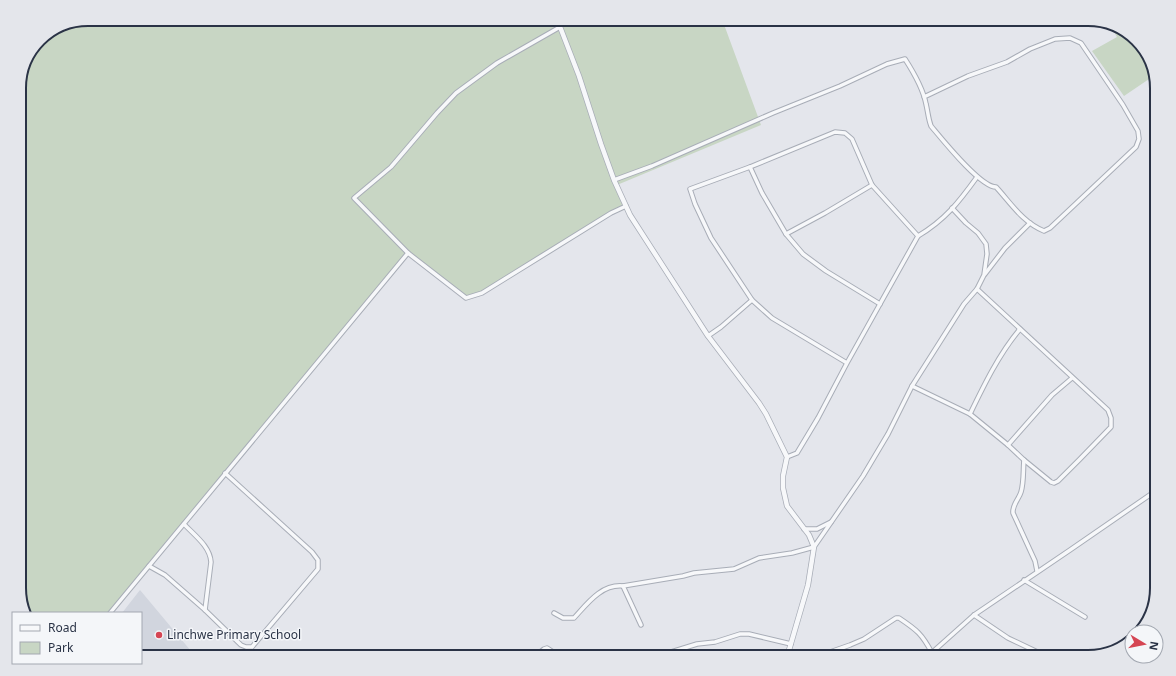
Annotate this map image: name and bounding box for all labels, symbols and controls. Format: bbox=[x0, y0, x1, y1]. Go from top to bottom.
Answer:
legend bbox=[12, 612, 142, 664]
text: Road bbox=[48, 619, 77, 636]
north arrow bbox=[1124, 624, 1164, 664]
place label: Linchwe Primary School bbox=[167, 626, 301, 643]
marker: Linchwe Primary School bbox=[154, 630, 164, 640]
text: Park bbox=[48, 639, 74, 656]
text: N bbox=[1146, 640, 1163, 652]

